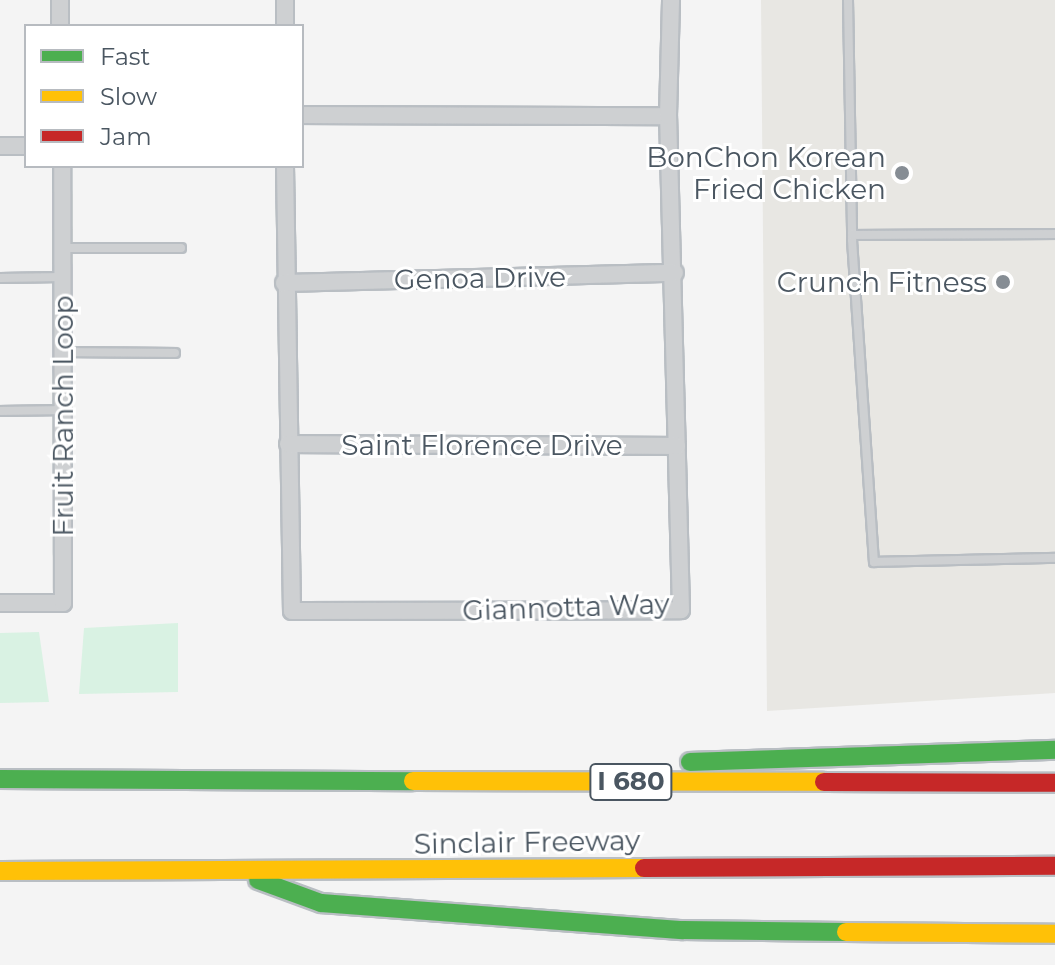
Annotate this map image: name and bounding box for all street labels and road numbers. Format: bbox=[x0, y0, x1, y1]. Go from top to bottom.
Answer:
street label: Genoa Drive bbox=[394, 260, 566, 296]
street label: Fruit Ranch Loop bbox=[46, 295, 80, 537]
street label: Saint Florence Drive bbox=[341, 428, 623, 462]
street label: Giannotta Way bbox=[462, 587, 670, 627]
road number: I 680 bbox=[589, 760, 673, 804]
street label: Sinclair Freeway bbox=[413, 823, 641, 861]

